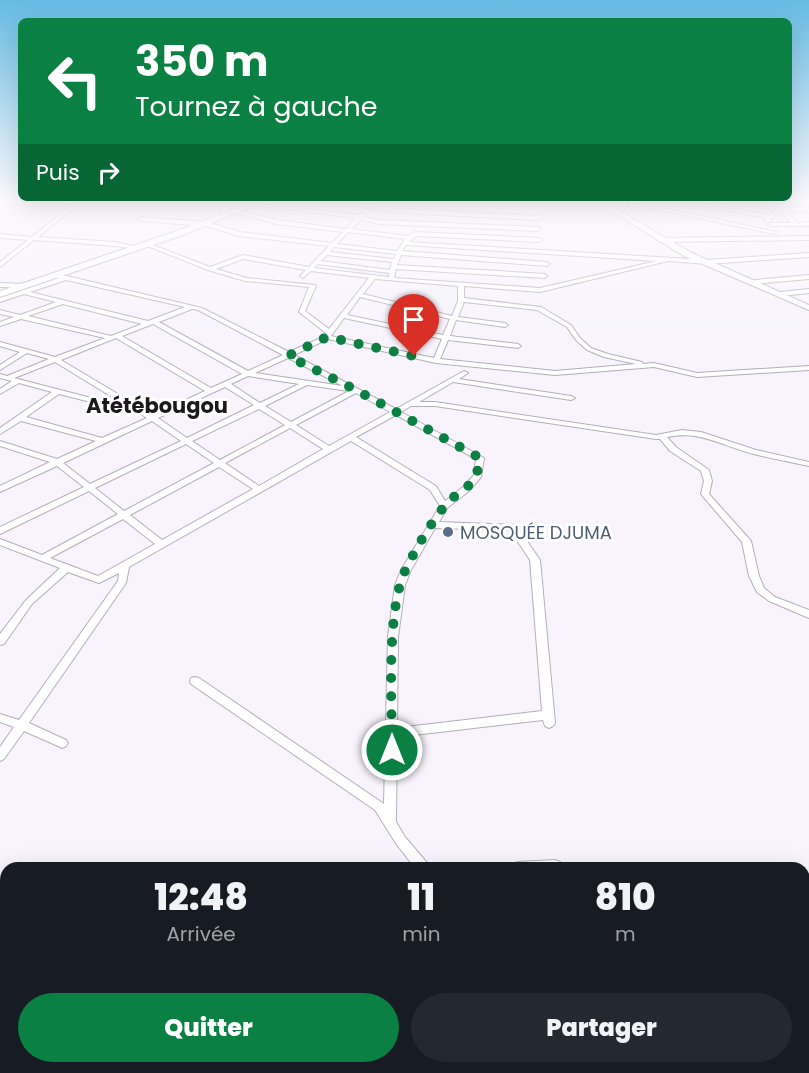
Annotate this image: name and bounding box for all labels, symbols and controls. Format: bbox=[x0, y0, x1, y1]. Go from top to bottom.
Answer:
text: 350 m bbox=[135, 32, 268, 91]
icon: left bbox=[36, 42, 114, 120]
text: Tournez à gauche bbox=[135, 88, 377, 125]
icon: right bbox=[92, 156, 125, 189]
text: Puis bbox=[36, 157, 80, 188]
pin bbox=[388, 294, 439, 356]
icon: arrive bbox=[397, 303, 430, 336]
district label: Atétébougou bbox=[86, 391, 228, 420]
place label: MOSQUÉE DJUMA bbox=[460, 520, 612, 545]
marker: MOSQUÉE DJUMA bbox=[441, 525, 455, 539]
position arrow bbox=[360, 718, 424, 782]
text: 12:48 bbox=[154, 872, 248, 923]
text: 11 bbox=[407, 872, 435, 923]
text: 810 bbox=[595, 872, 656, 923]
text: Arrivée bbox=[166, 920, 236, 948]
text: min bbox=[402, 920, 440, 948]
text: m bbox=[615, 920, 636, 948]
button: Quitter bbox=[18, 993, 399, 1062]
button: Partager bbox=[411, 993, 792, 1062]

